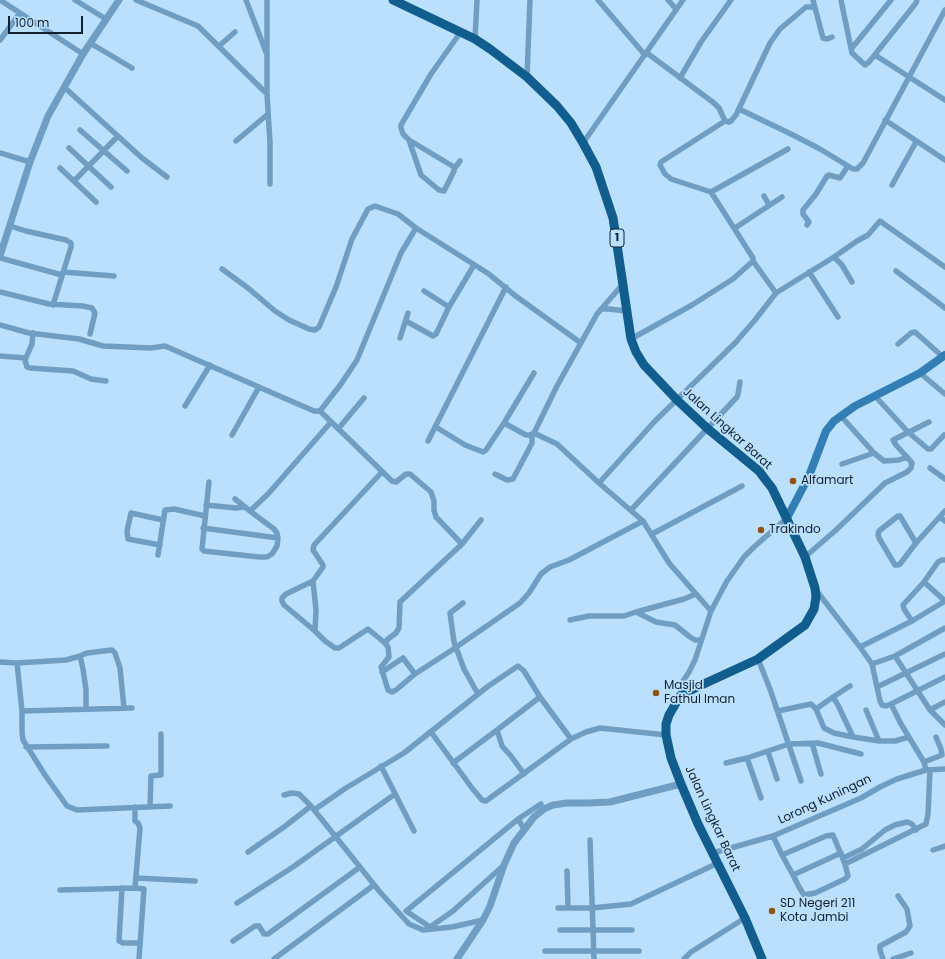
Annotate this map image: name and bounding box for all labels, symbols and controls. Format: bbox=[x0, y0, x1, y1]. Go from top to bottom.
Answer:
scale bar bbox=[10, 8, 85, 34]
text: 100 m bbox=[15, 14, 49, 31]
road number: 1 bbox=[610, 229, 624, 247]
street label: Jalan Lingkar Barat bbox=[680, 385, 774, 473]
place label: Alfamart bbox=[801, 474, 853, 488]
marker: Alfamart bbox=[788, 476, 798, 486]
place label: Trakindo bbox=[769, 523, 821, 537]
marker: Trakindo bbox=[756, 525, 766, 535]
place label: Masjid Fathul Iman bbox=[664, 679, 735, 707]
marker: Masjid Fathul Iman bbox=[651, 688, 661, 698]
street label: Jalan Lingkar Barat bbox=[681, 764, 743, 874]
street label: Lorong Kuningan bbox=[776, 772, 874, 828]
place label: SD Negeri 211 Kota Jambi bbox=[780, 897, 855, 925]
marker: SD Negeri 211 Kota Jambi bbox=[767, 906, 777, 916]

